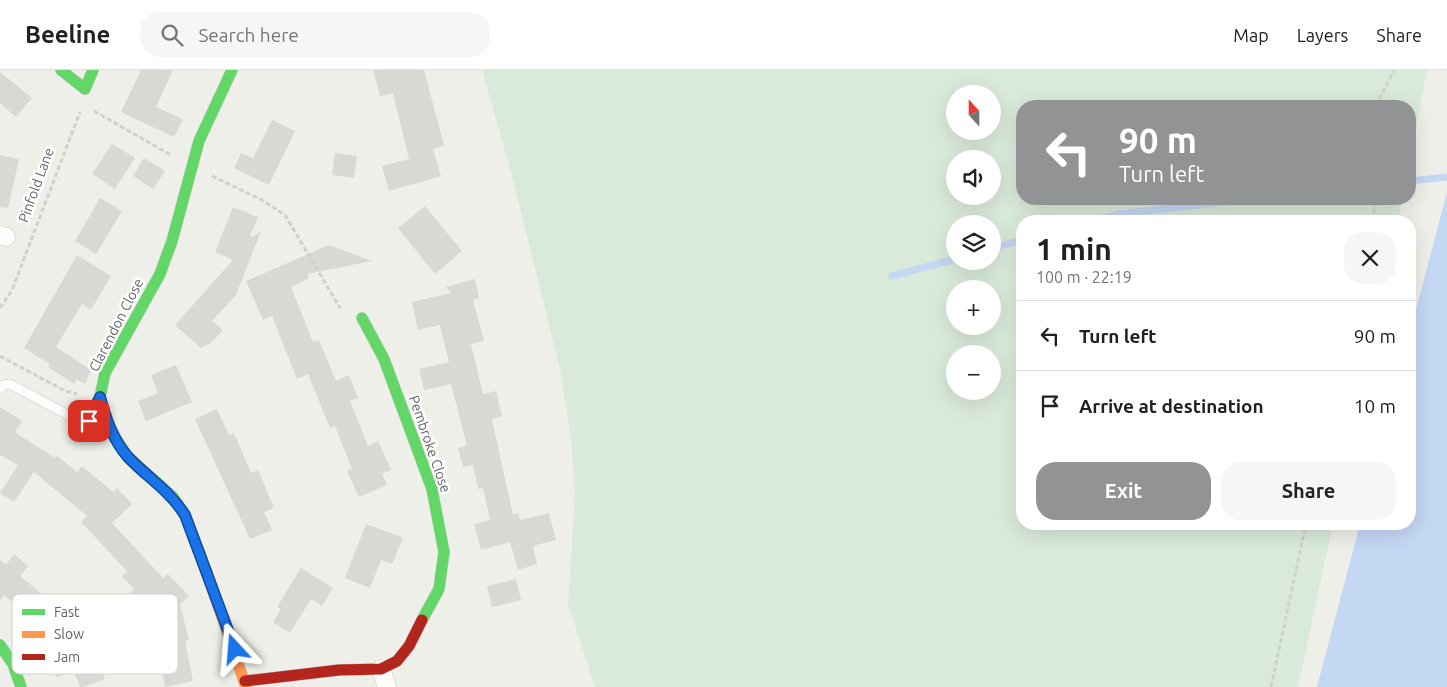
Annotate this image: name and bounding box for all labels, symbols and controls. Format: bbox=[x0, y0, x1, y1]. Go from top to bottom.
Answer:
search box bbox=[140, 12, 490, 57]
text: Beeline bbox=[25, 21, 110, 48]
icon: search bbox=[158, 21, 186, 49]
text: Search here bbox=[198, 24, 299, 46]
text: Map bbox=[1233, 25, 1269, 45]
text: Layers bbox=[1297, 25, 1348, 45]
text: Share bbox=[1376, 25, 1422, 45]
north arrow bbox=[946, 85, 1001, 140]
map controls bbox=[946, 85, 1001, 400]
icon: left bbox=[1036, 120, 1101, 185]
text: 90 m bbox=[1119, 120, 1197, 160]
street label: Pinfold Lane bbox=[15, 145, 57, 225]
button: sound bbox=[946, 150, 1001, 205]
text: Turn left bbox=[1119, 161, 1204, 186]
button: layers bbox=[946, 215, 1001, 270]
text: 1 min bbox=[1036, 232, 1112, 266]
button: close bbox=[1344, 232, 1396, 284]
text: 100 m · 22:19 bbox=[1036, 268, 1132, 286]
street label: Clarendon Close bbox=[86, 276, 146, 374]
button: + bbox=[946, 280, 1001, 335]
icon: left bbox=[1036, 322, 1064, 350]
text: Turn left bbox=[1079, 325, 1157, 347]
text: 90 m bbox=[1354, 325, 1396, 347]
button: − bbox=[946, 345, 1001, 400]
icon: arrive bbox=[1036, 392, 1064, 420]
street label: Pembroke Close bbox=[406, 393, 454, 495]
text: Arrive at destination bbox=[1079, 395, 1264, 417]
text: 10 m bbox=[1354, 395, 1396, 417]
pin bbox=[68, 400, 110, 442]
icon: arrive bbox=[75, 407, 103, 435]
button: Exit bbox=[1036, 462, 1211, 520]
button: Share bbox=[1221, 462, 1396, 520]
legend bbox=[12, 594, 178, 674]
text: Fast bbox=[54, 604, 80, 620]
position arrow bbox=[208, 622, 260, 674]
text: Slow bbox=[54, 626, 84, 642]
text: Jam bbox=[54, 649, 80, 665]

